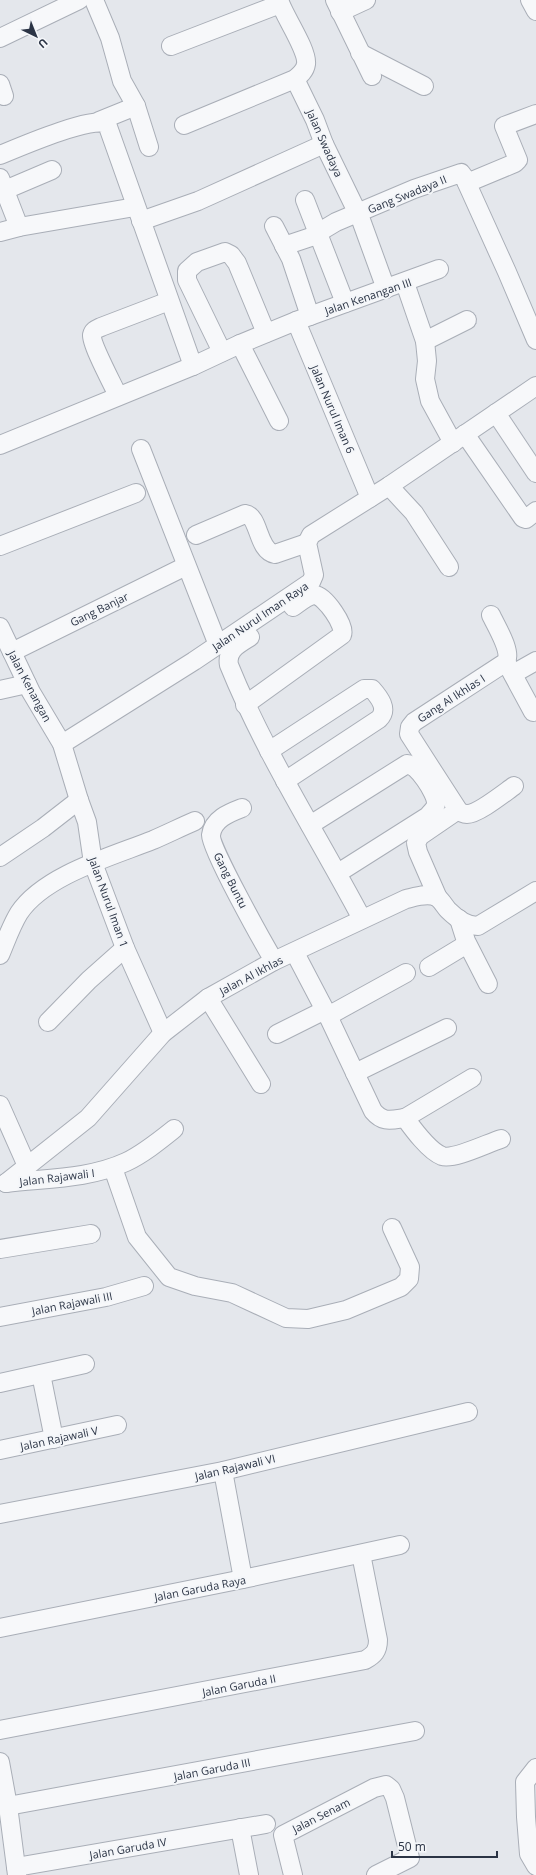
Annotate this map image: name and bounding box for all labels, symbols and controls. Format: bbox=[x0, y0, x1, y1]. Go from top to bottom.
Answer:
north arrow bbox=[16, 16, 56, 56]
text: U bbox=[35, 35, 51, 52]
street label: Jalan Swadaya bbox=[303, 106, 347, 179]
street label: Gang Swadaya II bbox=[365, 171, 449, 217]
street label: Jalan Kenangan III bbox=[322, 274, 413, 318]
street label: Jalan Nurul Iman 6 bbox=[307, 362, 358, 456]
street label: Jalan Nurul Iman Raya bbox=[208, 578, 311, 654]
street label: Gang Banjar bbox=[67, 588, 131, 630]
street label: Jalan Kenangan bbox=[4, 647, 55, 724]
street label: Gang Al Ikhlas I bbox=[414, 670, 488, 726]
street label: Gang Buntu bbox=[210, 849, 252, 911]
street label: Jalan Nurul Iman 1 bbox=[85, 854, 132, 949]
street label: Jalan Al Ikhlas bbox=[216, 952, 285, 998]
street label: Jalan Rajawali I bbox=[18, 1165, 95, 1189]
street label: Jalan Rajawali III bbox=[30, 1288, 113, 1318]
street label: Jalan Rajawali V bbox=[18, 1422, 100, 1454]
street label: Jalan Rajawali VI bbox=[192, 1450, 277, 1484]
street label: Jalan Garuda Raya bbox=[152, 1572, 247, 1604]
street label: Jalan Garuda II bbox=[200, 1671, 277, 1700]
street label: Jalan Garuda III bbox=[171, 1754, 252, 1784]
street label: Jalan Senam bbox=[289, 1794, 352, 1836]
scale bar bbox=[392, 1833, 497, 1859]
street label: Jalan Garuda IV bbox=[87, 1834, 168, 1862]
text: 50 m bbox=[398, 1838, 426, 1855]

